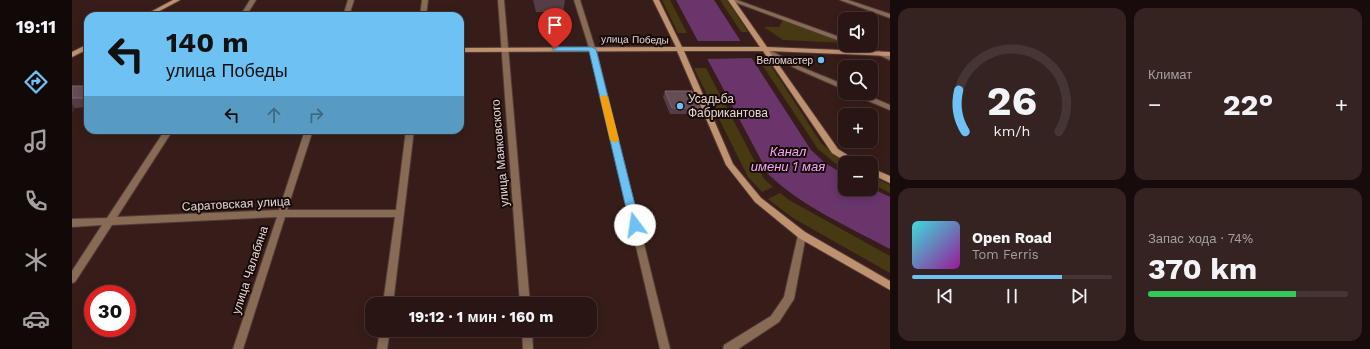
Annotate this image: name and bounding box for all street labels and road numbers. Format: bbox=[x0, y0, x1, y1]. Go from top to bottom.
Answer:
street label: улица Победы bbox=[601, 33, 669, 46]
street label: улица Маяковского bbox=[488, 99, 512, 207]
street label: Саратовская улица bbox=[181, 194, 291, 214]
street label: улица Чалабяна bbox=[229, 224, 271, 316]

